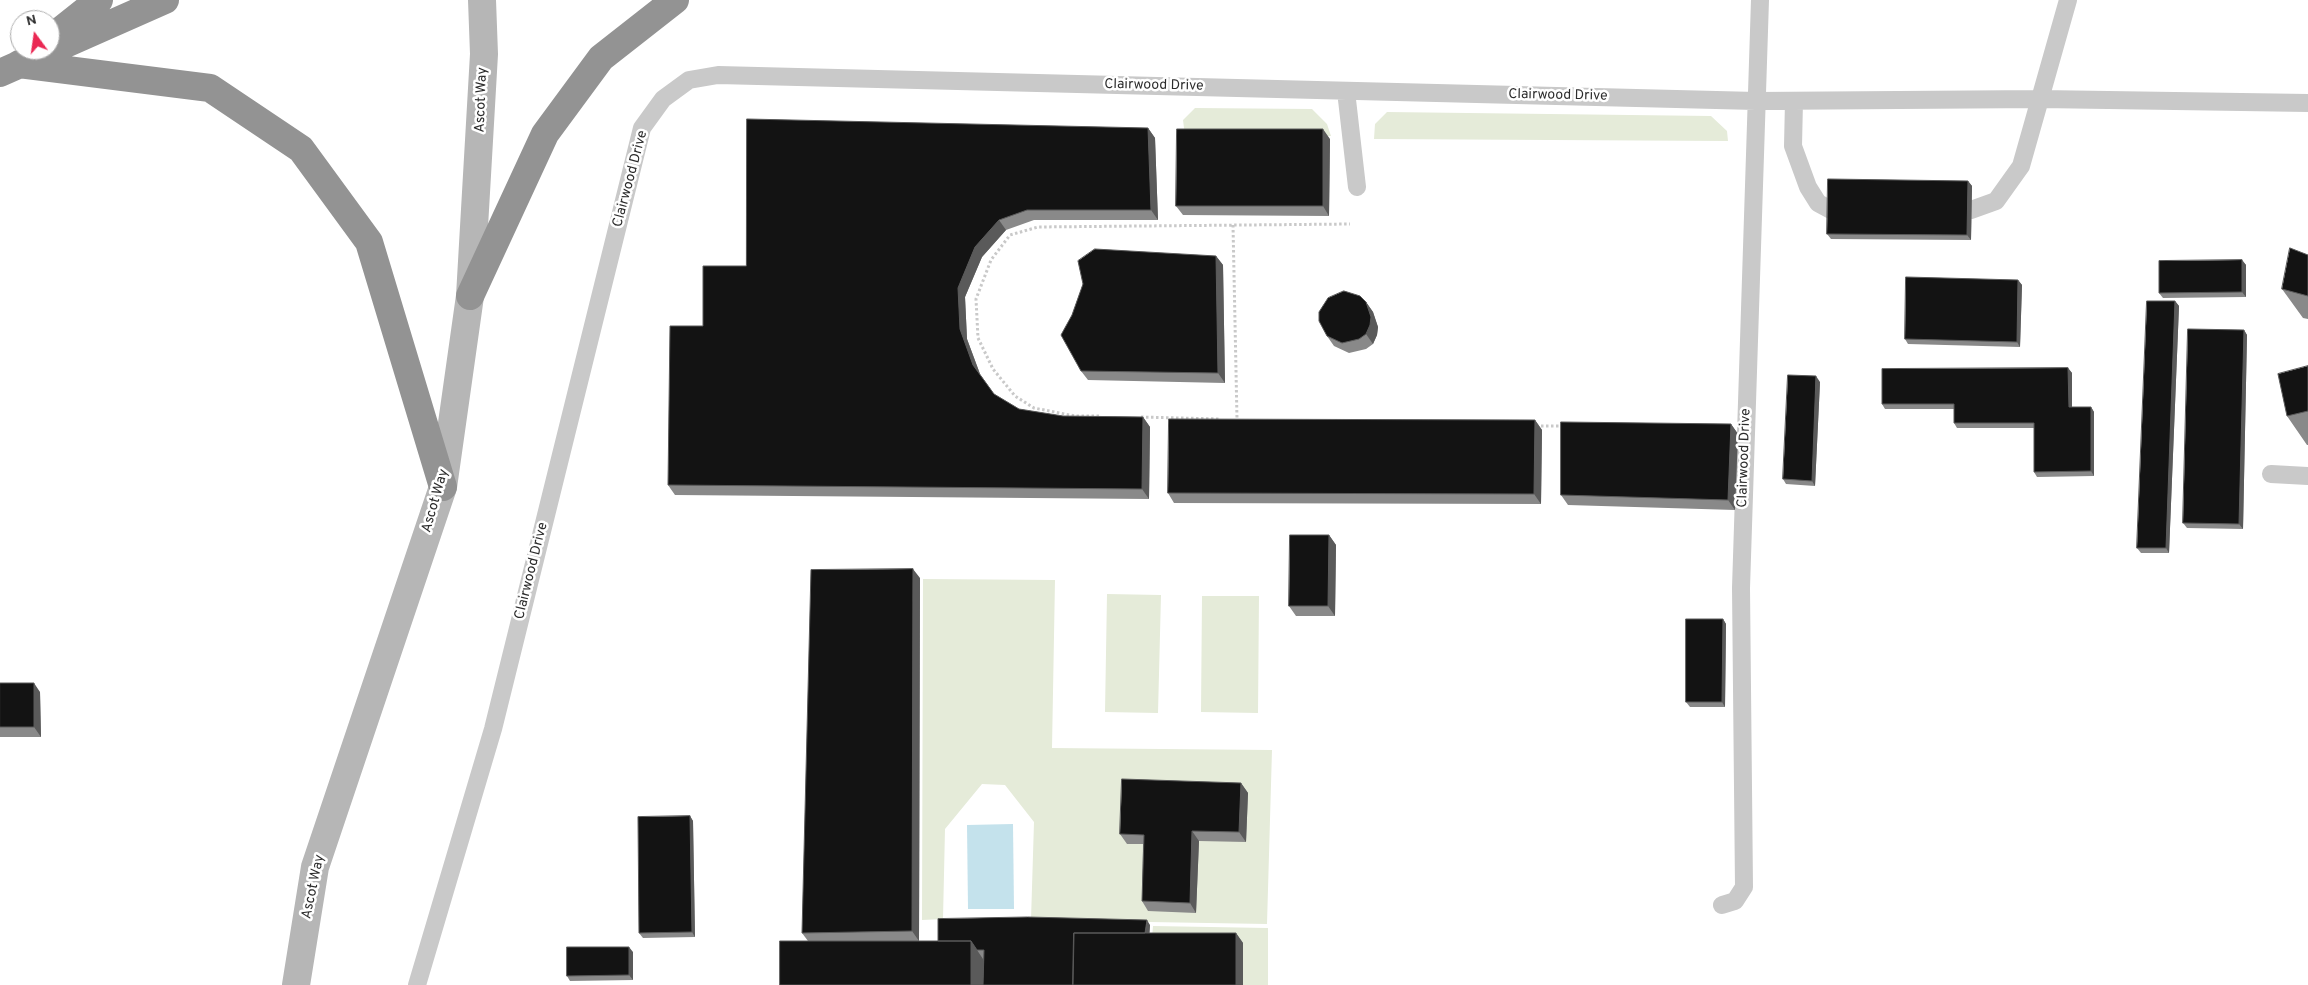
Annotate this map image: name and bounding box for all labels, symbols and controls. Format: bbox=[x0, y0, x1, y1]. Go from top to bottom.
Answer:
north arrow bbox=[10, 10, 60, 60]
text: N bbox=[25, 11, 38, 30]
street label: Ascot Way bbox=[472, 67, 492, 133]
street label: Clairwood Drive bbox=[1104, 77, 1204, 95]
street label: Clairwood Drive bbox=[1508, 87, 1608, 105]
street label: Clairwood Drive bbox=[610, 129, 652, 229]
street label: Clairwood Drive bbox=[1735, 408, 1755, 508]
street label: Ascot Way bbox=[419, 467, 453, 535]
street label: Clairwood Drive bbox=[512, 521, 552, 621]
street label: Ascot Way bbox=[299, 853, 329, 921]

